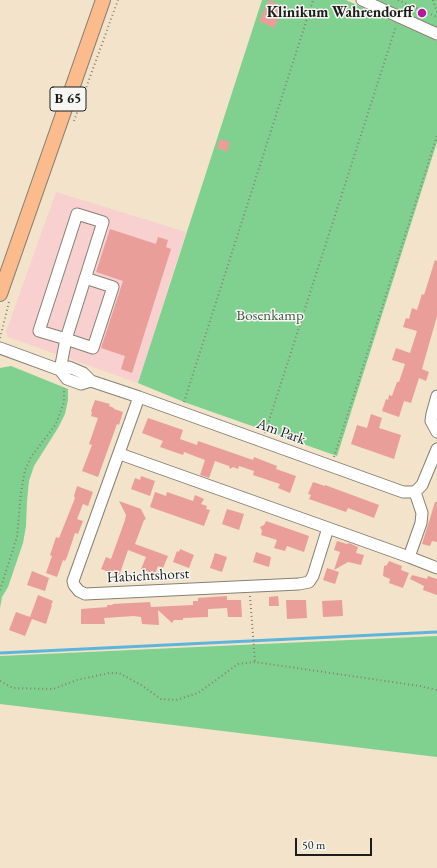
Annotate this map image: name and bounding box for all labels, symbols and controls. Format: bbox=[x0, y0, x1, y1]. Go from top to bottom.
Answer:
place label: Klinikum Wahrendorff bbox=[267, 4, 413, 22]
marker: Klinikum Wahrendorff bbox=[416, 7, 428, 19]
road number: B 65 bbox=[50, 87, 86, 111]
park label: Bosenkamp bbox=[236, 307, 304, 325]
street label: Am Park bbox=[254, 415, 308, 449]
street label: Habichtshorst bbox=[106, 565, 190, 587]
scale bar bbox=[297, 830, 374, 856]
text: 50 m bbox=[302, 837, 325, 853]

